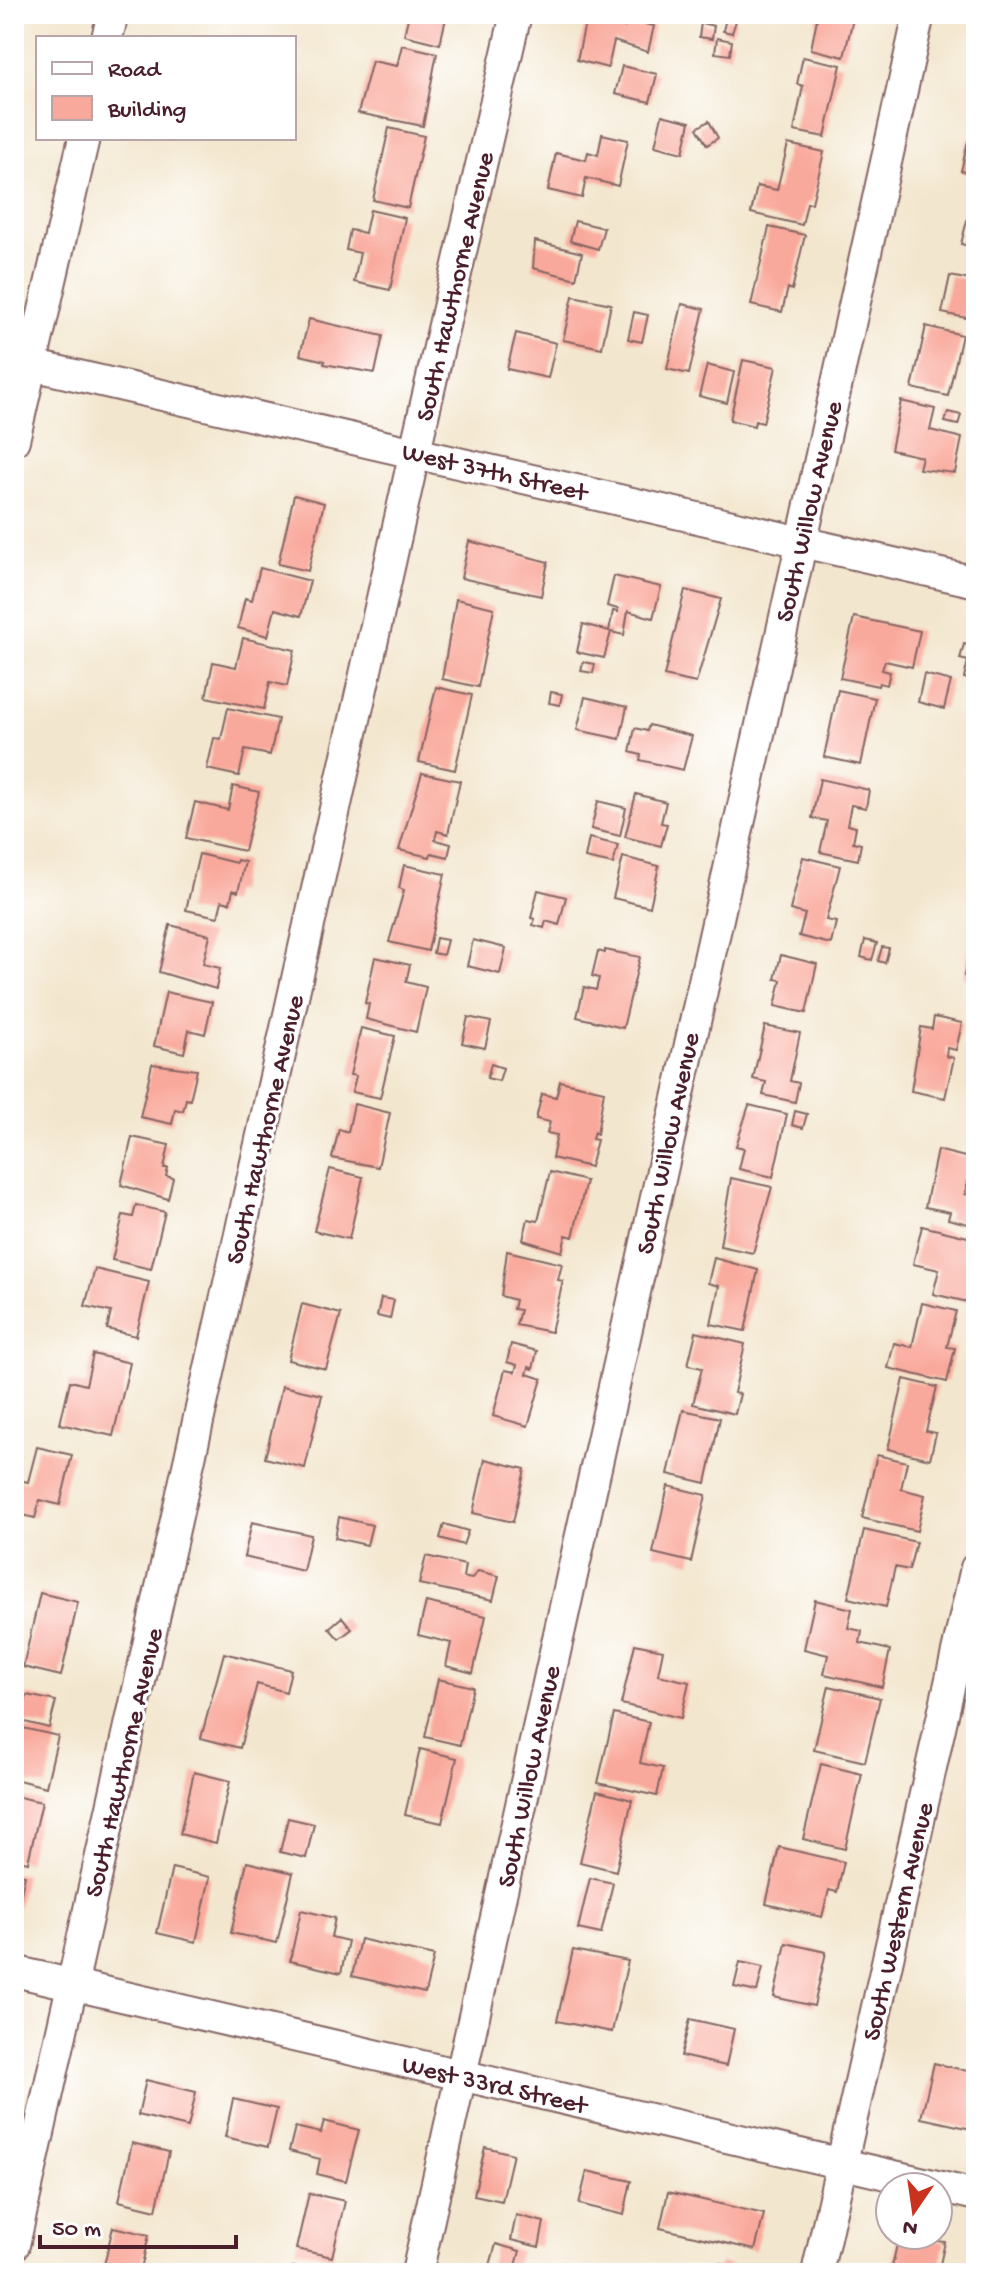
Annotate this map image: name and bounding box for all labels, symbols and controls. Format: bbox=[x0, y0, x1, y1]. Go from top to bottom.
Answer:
legend bbox=[36, 36, 296, 140]
text: Road bbox=[108, 57, 162, 86]
text: Building bbox=[107, 97, 186, 126]
street label: South Hawthorne Avenue bbox=[411, 149, 504, 425]
street label: South Willow Avenue bbox=[771, 398, 852, 625]
street label: West 37th Street bbox=[398, 438, 592, 511]
street label: South Hawthorne Avenue bbox=[221, 992, 314, 1268]
street label: South Willow Avenue bbox=[632, 1030, 709, 1258]
street label: South Hawthorne Avenue bbox=[80, 1625, 173, 1901]
street label: South Willow Avenue bbox=[493, 1663, 570, 1891]
street label: South Western Avenue bbox=[858, 1799, 943, 2044]
street label: West 33rd Street bbox=[399, 2051, 592, 2124]
north arrow bbox=[874, 2171, 954, 2251]
scale bar bbox=[40, 2199, 236, 2249]
text: N bbox=[900, 2212, 920, 2241]
text: 50 m bbox=[52, 2216, 101, 2245]

